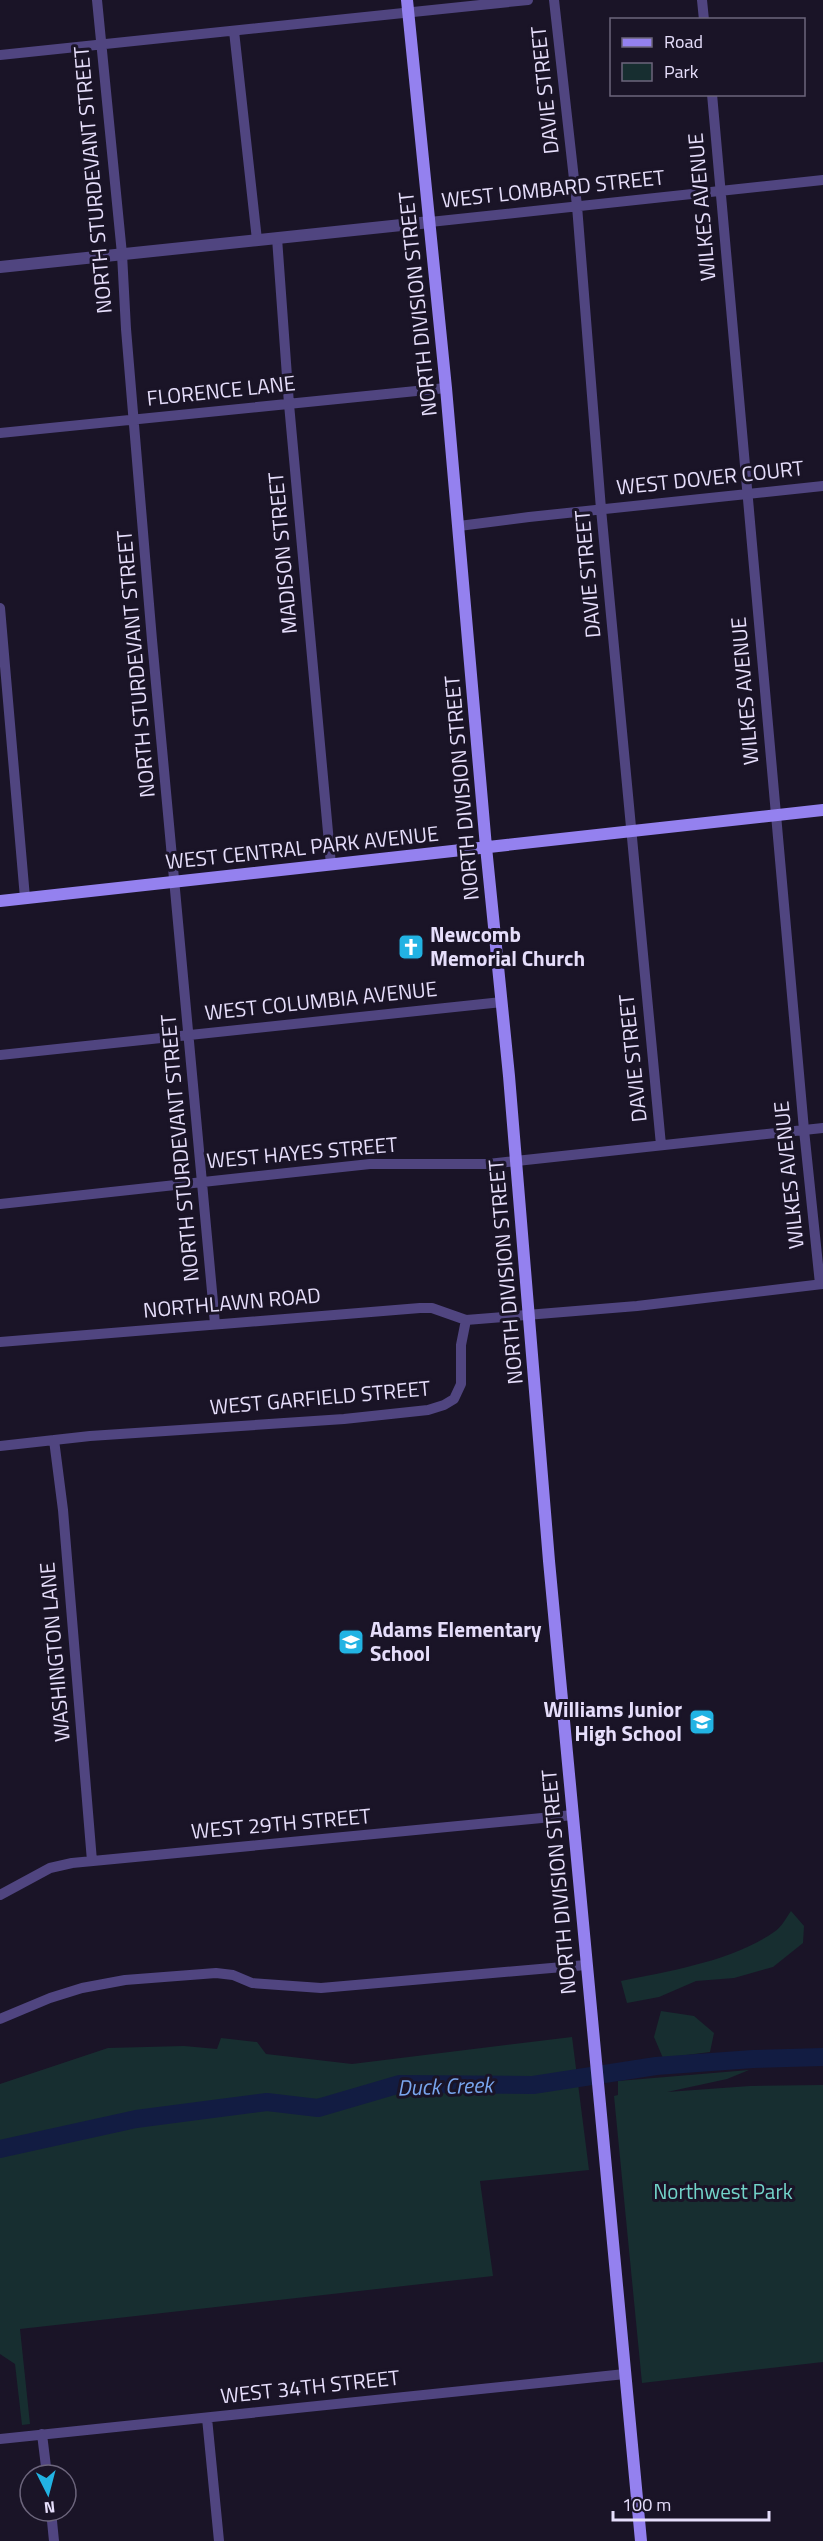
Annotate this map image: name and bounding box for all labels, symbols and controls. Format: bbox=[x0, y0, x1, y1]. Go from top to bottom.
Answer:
legend bbox=[610, 18, 805, 96]
street label: DAVIE STREET bbox=[521, 25, 567, 156]
text: Road bbox=[664, 28, 703, 55]
street label: NORTH STURDEVANT STREET bbox=[64, 45, 120, 315]
text: Park bbox=[664, 58, 699, 85]
street label: WILKES AVENUE bbox=[679, 132, 723, 282]
street label: WEST LOMBARD STREET bbox=[440, 160, 666, 216]
street label: NORTH DIVISION STREET bbox=[389, 190, 445, 418]
street label: FLORENCE LANE bbox=[145, 366, 297, 414]
street label: WEST DOVER COURT bbox=[615, 451, 805, 503]
street label: MADISON STREET bbox=[259, 471, 305, 635]
street label: DAVIE STREET bbox=[565, 509, 609, 639]
street label: NORTH STURDEVANT STREET bbox=[107, 529, 163, 799]
street label: WILKES AVENUE bbox=[722, 616, 766, 766]
street label: NORTH DIVISION STREET bbox=[435, 674, 487, 902]
street label: WEST CENTRAL PARK AVENUE bbox=[164, 817, 440, 877]
place label: Newcomb Memorial Church bbox=[430, 918, 585, 974]
church icon: Newcomb Memorial Church bbox=[396, 932, 426, 962]
street label: WEST COLUMBIA AVENUE bbox=[203, 972, 439, 1028]
street label: DAVIE STREET bbox=[609, 993, 655, 1124]
street label: NORTH STURDEVANT STREET bbox=[151, 1013, 207, 1283]
street label: WILKES AVENUE bbox=[764, 1100, 812, 1251]
street label: WEST HAYES STREET bbox=[205, 1128, 399, 1176]
street label: NORTH DIVISION STREET bbox=[479, 1158, 531, 1386]
street label: NORTHLAWN ROAD bbox=[142, 1278, 322, 1326]
street label: WEST GARFIELD STREET bbox=[208, 1371, 432, 1423]
street label: WASHINGTON LANE bbox=[30, 1561, 78, 1743]
place label: Adams Elementary School bbox=[370, 1613, 542, 1669]
school or university icon: Adams Elementary School bbox=[336, 1627, 366, 1657]
place label: Williams Junior High School bbox=[543, 1693, 682, 1749]
school or university icon: Williams Junior High School bbox=[687, 1707, 717, 1737]
street label: NORTH DIVISION STREET bbox=[532, 1768, 584, 1996]
street label: WEST 29TH STREET bbox=[190, 1799, 372, 1847]
water label: Duck Creek bbox=[397, 2067, 496, 2105]
park label: Northwest Park bbox=[653, 2175, 793, 2207]
street label: WEST 34TH STREET bbox=[219, 2361, 401, 2411]
north arrow bbox=[18, 2463, 78, 2523]
scale bar bbox=[613, 2484, 769, 2522]
text: 100 m bbox=[622, 2491, 671, 2518]
text: N bbox=[43, 2495, 56, 2520]

